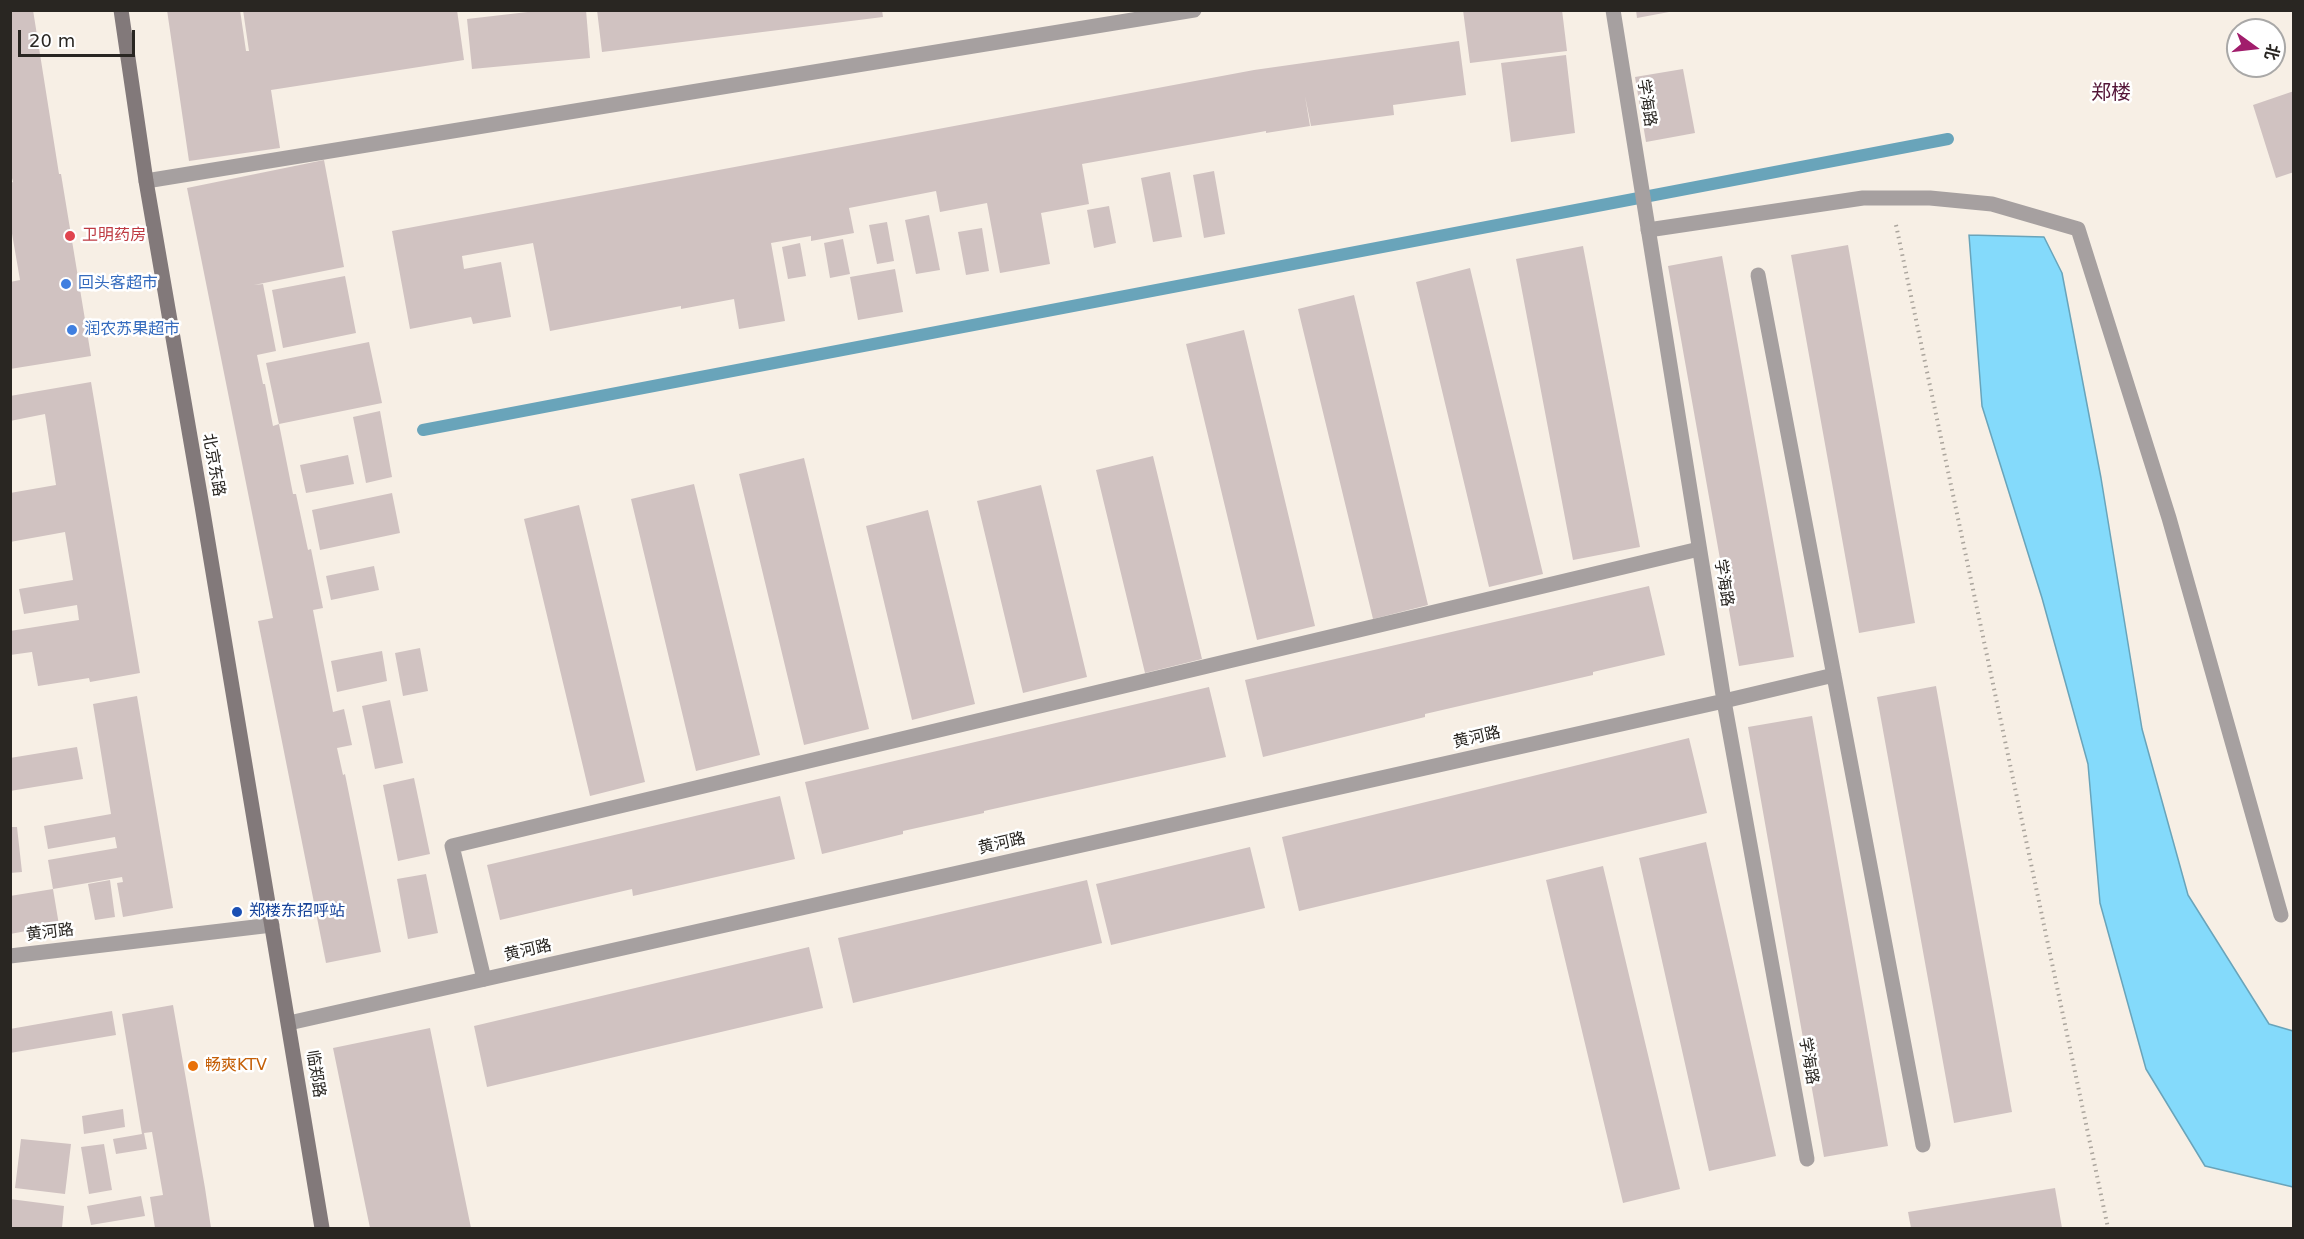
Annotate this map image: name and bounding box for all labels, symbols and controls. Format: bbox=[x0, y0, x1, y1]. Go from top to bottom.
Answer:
scale bar bbox=[21, 18, 138, 56]
north arrow bbox=[2226, 18, 2286, 78]
text: 20 m bbox=[29, 30, 75, 51]
text: 北 bbox=[2261, 42, 2283, 62]
street label: 学海路 bbox=[1633, 78, 1659, 128]
district label: 郑楼 bbox=[2091, 82, 2131, 106]
place label: 卫明药房 bbox=[82, 226, 146, 246]
marker: 卫明药房 bbox=[63, 229, 77, 243]
place label: 回头客超市 bbox=[78, 274, 158, 294]
marker: 回头客超市 bbox=[59, 277, 73, 291]
place label: 润农苏果超市 bbox=[84, 320, 180, 340]
marker: 润农苏果超市 bbox=[65, 323, 79, 337]
street label: 北京东路 bbox=[198, 432, 228, 498]
street label: 学海路 bbox=[1710, 558, 1736, 608]
street label: 黄河路 bbox=[1451, 723, 1503, 753]
street label: 黄河路 bbox=[976, 829, 1028, 859]
place label: 郑楼东招呼站 bbox=[249, 902, 345, 922]
marker: 郑楼东招呼站 bbox=[230, 905, 244, 919]
street label: 黄河路 bbox=[25, 921, 75, 945]
street label: 黄河路 bbox=[502, 936, 554, 966]
street label: 学海路 bbox=[1794, 1036, 1822, 1086]
street label: 临郑路 bbox=[302, 1049, 328, 1099]
place label: 畅爽KTV bbox=[205, 1056, 267, 1076]
marker: 畅爽KTV bbox=[186, 1059, 200, 1073]

